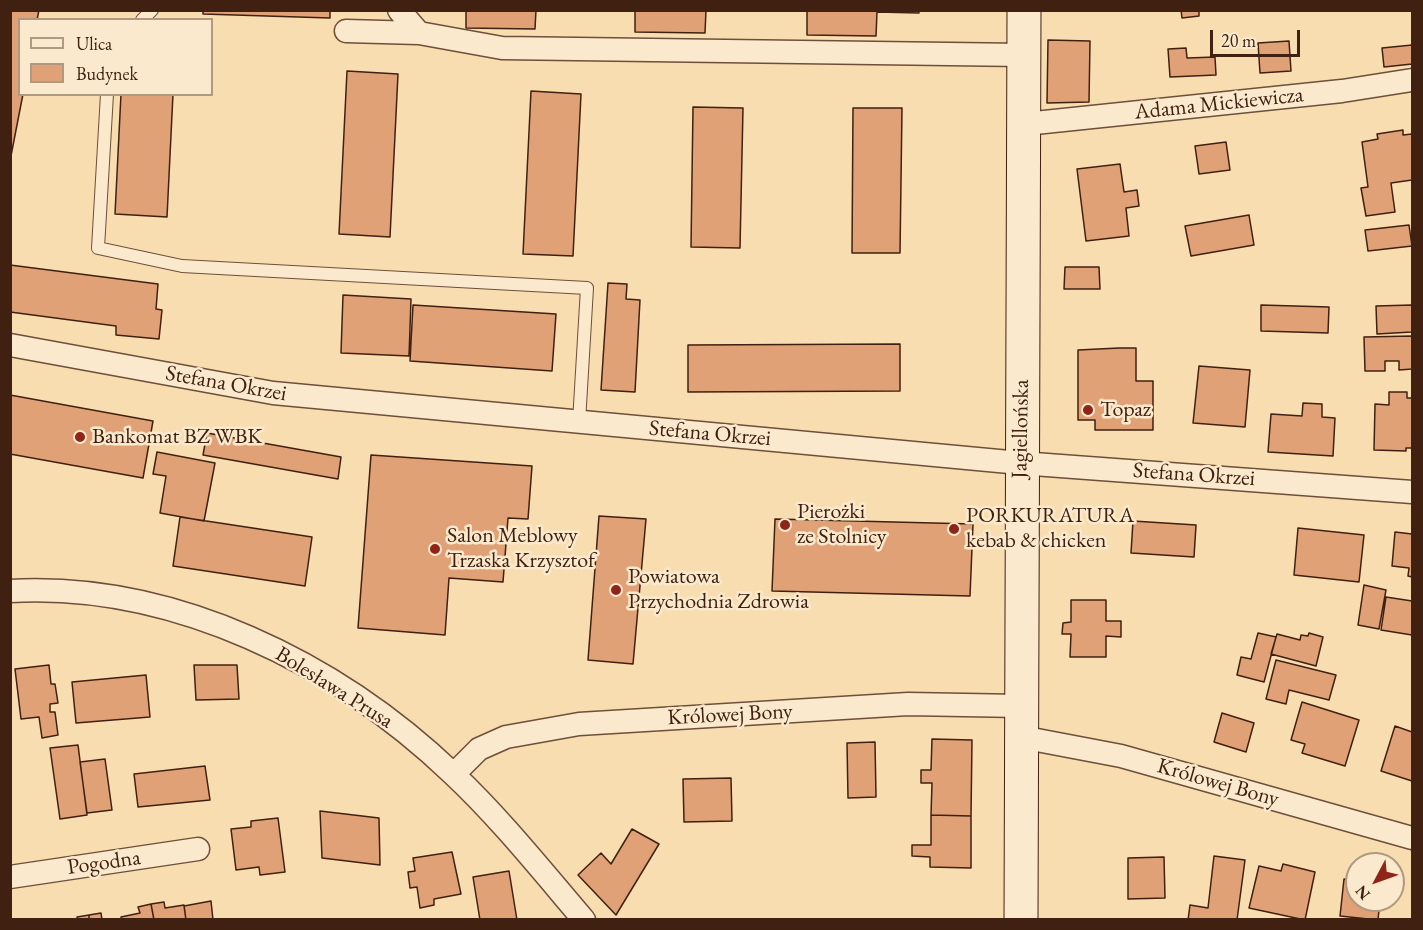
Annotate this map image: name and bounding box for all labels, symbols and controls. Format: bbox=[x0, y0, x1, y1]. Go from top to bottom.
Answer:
legend bbox=[18, 18, 213, 96]
scale bar bbox=[1213, 18, 1303, 56]
text: 20 m bbox=[1221, 29, 1256, 52]
text: Ulica bbox=[76, 32, 112, 55]
text: Budynek bbox=[76, 62, 138, 85]
street label: Adama Mickiewicza bbox=[1133, 82, 1305, 126]
street label: Stefana Okrzei bbox=[163, 360, 289, 408]
street label: Jagiellońska bbox=[1007, 379, 1035, 479]
place label: Topaz bbox=[1100, 397, 1151, 423]
marker: Topaz bbox=[1081, 403, 1095, 417]
street label: Stefana Okrzei bbox=[648, 416, 772, 452]
place label: Bankomat BZ WBK bbox=[92, 424, 262, 450]
marker: Bankomat BZ WBK bbox=[73, 430, 87, 444]
street label: Stefana Okrzei bbox=[1132, 458, 1256, 492]
place label: Pierożki ze Stolnicy bbox=[797, 499, 886, 550]
place label: PORKURATURA kebab & chicken bbox=[966, 503, 1134, 554]
marker: Pierożki ze Stolnicy bbox=[778, 518, 792, 532]
marker: PORKURATURA kebab & chicken bbox=[947, 522, 961, 536]
place label: Salon Meblowy Trzaska Krzysztof bbox=[447, 523, 595, 574]
marker: Salon Meblowy Trzaska Krzysztof bbox=[428, 542, 442, 556]
place label: Powiatowa Przychodnia Zdrowia bbox=[628, 564, 809, 616]
marker: Powiatowa Przychodnia Zdrowia bbox=[609, 583, 623, 597]
street label: Bolesława Prusa bbox=[270, 641, 398, 735]
street label: Królowej Bony bbox=[667, 699, 793, 731]
street label: Królowej Bony bbox=[1154, 753, 1282, 813]
street label: Pogodna bbox=[66, 845, 142, 881]
north arrow bbox=[1345, 852, 1405, 912]
text: N bbox=[1350, 881, 1375, 905]

